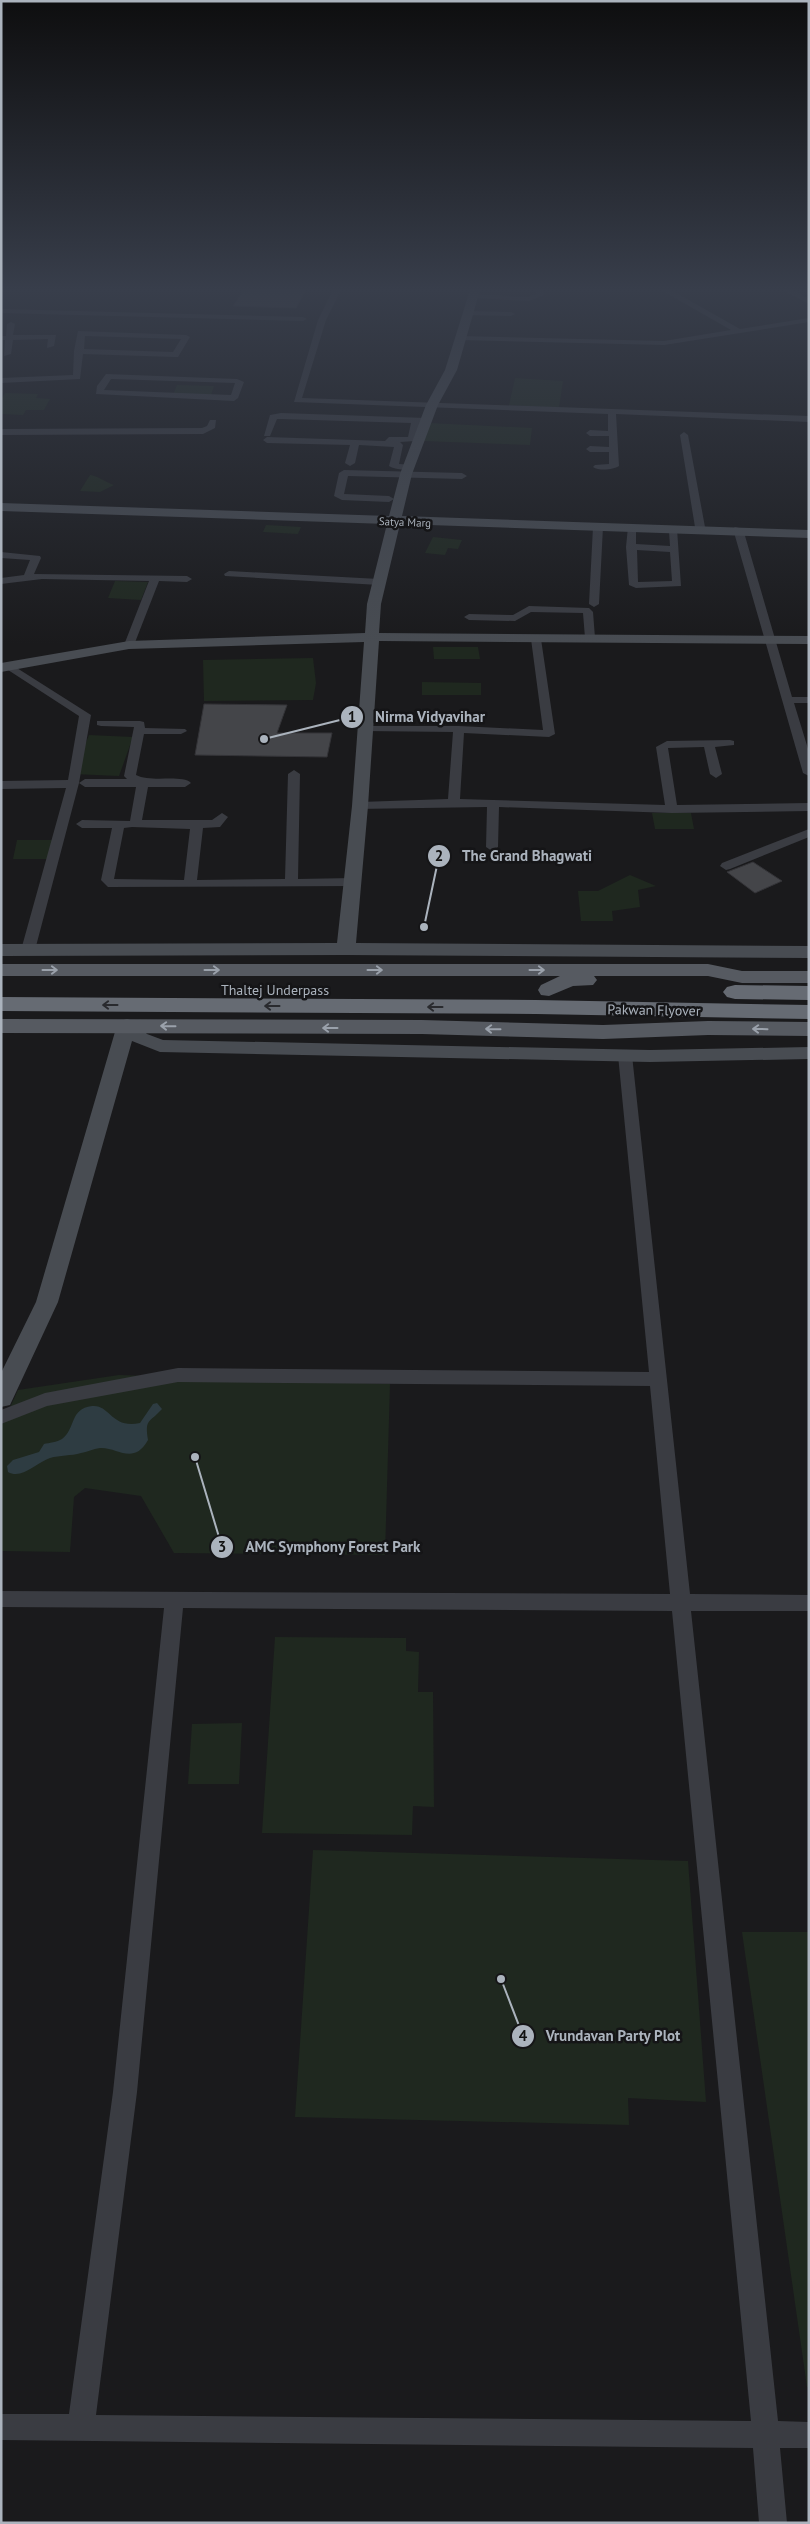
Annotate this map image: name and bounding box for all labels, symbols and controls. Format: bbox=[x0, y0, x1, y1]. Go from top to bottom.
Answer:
street label: Satya Marg bbox=[379, 514, 431, 530]
callout: Nirma Vidyavihar bbox=[340, 702, 495, 732]
text: 1 bbox=[348, 707, 356, 726]
text: Nirma Vidyavihar bbox=[375, 707, 486, 726]
callout: The Grand Bhagwati bbox=[427, 841, 602, 871]
text: 2 bbox=[435, 846, 443, 865]
text: The Grand Bhagwati bbox=[462, 846, 592, 865]
one-way arrow bbox=[42, 965, 58, 975]
one-way arrow bbox=[204, 965, 220, 975]
one-way arrow bbox=[366, 965, 383, 975]
one-way arrow bbox=[529, 965, 545, 975]
street label: Thaltej Underpass bbox=[221, 981, 329, 999]
one-way arrow bbox=[102, 1000, 118, 1010]
street label: Pakwan Flyover bbox=[607, 1000, 701, 1020]
one-way arrow bbox=[264, 1001, 280, 1011]
one-way arrow bbox=[427, 1002, 443, 1012]
one-way arrow bbox=[160, 1021, 176, 1031]
one-way arrow bbox=[322, 1023, 338, 1033]
one-way arrow bbox=[485, 1024, 501, 1034]
one-way arrow bbox=[752, 1024, 768, 1034]
callout: AMC Symphony Forest Park bbox=[210, 1532, 431, 1562]
text: 3 bbox=[218, 1537, 226, 1556]
text: AMC Symphony Forest Park bbox=[246, 1537, 421, 1556]
callout: Vrundavan Party Plot bbox=[511, 2021, 691, 2051]
text: 4 bbox=[519, 2026, 528, 2045]
text: Vrundavan Party Plot bbox=[545, 2026, 681, 2045]

